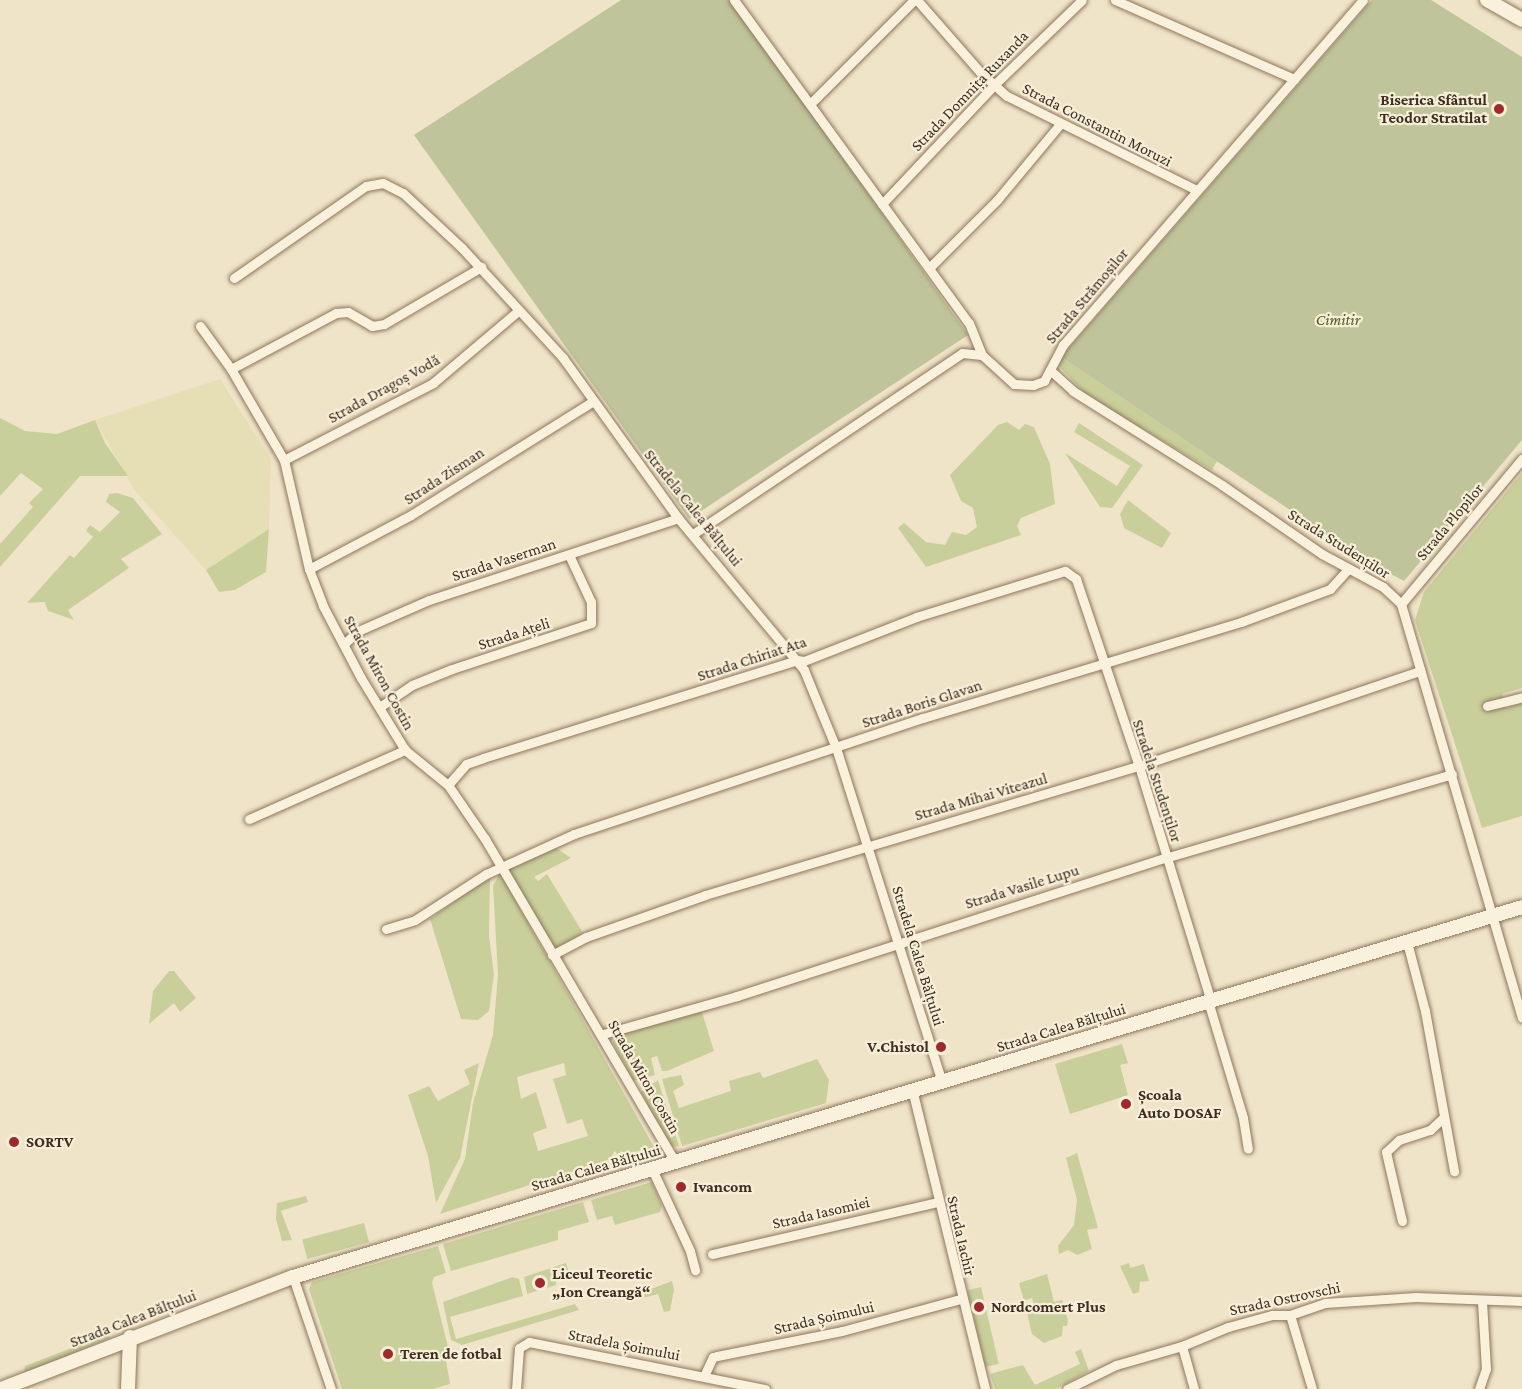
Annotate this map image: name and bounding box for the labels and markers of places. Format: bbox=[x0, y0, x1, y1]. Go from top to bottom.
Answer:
place label: Biserica Sfântul Teodor Stratilat bbox=[1379, 90, 1487, 128]
marker: Biserica Sfântul Teodor Stratilat bbox=[1492, 102, 1506, 116]
place label: V.Chistol bbox=[867, 1037, 929, 1057]
marker: V.Chistol bbox=[934, 1040, 948, 1054]
place label: Școala Auto DOSAF bbox=[1138, 1085, 1221, 1123]
marker: Școala Auto DOSAF bbox=[1119, 1097, 1133, 1111]
place label: SORTV bbox=[26, 1132, 73, 1152]
marker: SORTV bbox=[7, 1135, 21, 1149]
place label: Ivancom bbox=[693, 1177, 752, 1197]
marker: Ivancom bbox=[674, 1180, 688, 1194]
place label: Liceul Teoretic „Ion Creangă“ bbox=[552, 1264, 652, 1302]
marker: Liceul Teoretic „Ion Creangă“ bbox=[533, 1276, 547, 1290]
place label: Nordcomert Plus bbox=[991, 1297, 1106, 1317]
marker: Nordcomert Plus bbox=[972, 1300, 986, 1314]
place label: Teren de fotbal bbox=[400, 1344, 502, 1364]
marker: Teren de fotbal bbox=[381, 1347, 395, 1361]

